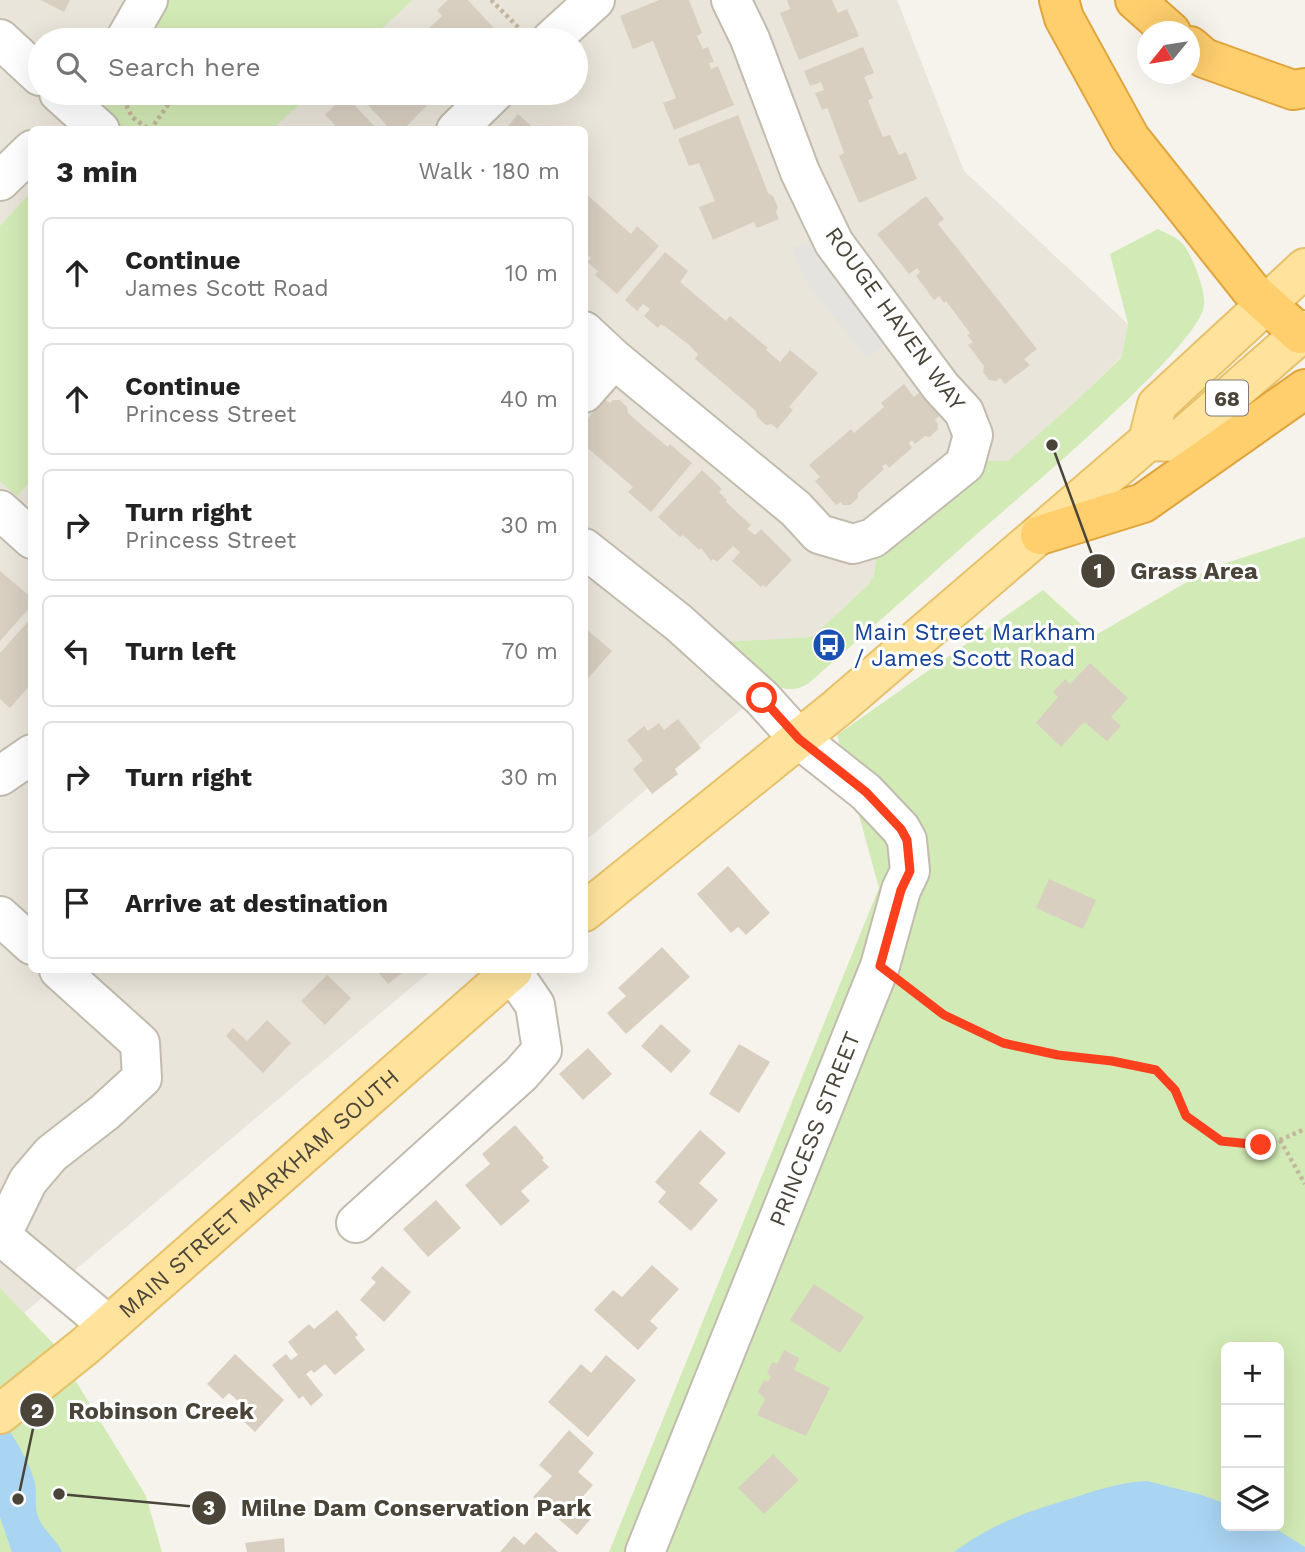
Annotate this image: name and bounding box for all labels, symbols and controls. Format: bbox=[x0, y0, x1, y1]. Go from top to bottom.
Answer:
north arrow bbox=[1137, 21, 1200, 84]
search box bbox=[28, 28, 588, 105]
icon: search bbox=[52, 48, 90, 86]
text: Search here bbox=[108, 52, 260, 82]
text: 3 min bbox=[56, 154, 138, 189]
text: Walk · 180 m bbox=[419, 158, 560, 185]
street label: ROUGE HAVEN WAY bbox=[819, 222, 971, 416]
text: Continue bbox=[125, 245, 241, 275]
icon: ahead bbox=[58, 254, 96, 292]
text: 10 m bbox=[505, 260, 558, 287]
text: James Scott Road bbox=[125, 275, 329, 302]
text: Continue bbox=[125, 371, 241, 401]
icon: ahead bbox=[58, 380, 96, 418]
road number: 68 bbox=[1206, 380, 1248, 416]
text: 40 m bbox=[500, 386, 558, 413]
text: Princess Street bbox=[125, 401, 296, 428]
text: Turn right bbox=[125, 497, 252, 527]
icon: right bbox=[58, 506, 96, 544]
text: 30 m bbox=[501, 512, 558, 539]
text: Princess Street bbox=[125, 527, 296, 554]
callout: Grass Area bbox=[1080, 548, 1272, 593]
text: Grass Area bbox=[1130, 557, 1258, 585]
text: 1 bbox=[1093, 558, 1103, 583]
place label: Main Street Markham / James Scott Road bbox=[854, 619, 1096, 672]
bus stop icon: Main Street Markham / James Scott Road bbox=[810, 626, 848, 664]
icon: left bbox=[58, 632, 96, 670]
text: Turn left bbox=[125, 636, 236, 666]
text: 70 m bbox=[501, 638, 558, 665]
route start bbox=[746, 682, 777, 713]
icon: right bbox=[58, 758, 96, 796]
text: Turn right bbox=[125, 762, 252, 792]
text: 30 m bbox=[501, 764, 558, 791]
icon: arrive bbox=[58, 884, 96, 922]
text: Arrive at destination bbox=[125, 888, 388, 918]
street label: PRINCESS STREET bbox=[764, 1028, 866, 1230]
street label: MAIN STREET MARKHAM SOUTH bbox=[113, 1063, 404, 1324]
route end bbox=[1245, 1129, 1276, 1160]
map controls bbox=[1221, 1342, 1284, 1531]
button: + bbox=[1221, 1342, 1284, 1405]
callout: Robinson Creek bbox=[19, 1388, 268, 1433]
text: Robinson Creek bbox=[68, 1397, 254, 1425]
text: 2 bbox=[31, 1398, 43, 1423]
button: − bbox=[1221, 1405, 1284, 1468]
button: layers bbox=[1221, 1468, 1284, 1531]
callout: Milne Dam Conservation Park bbox=[192, 1485, 606, 1530]
text: Milne Dam Conservation Park bbox=[241, 1494, 591, 1522]
text: 3 bbox=[203, 1495, 215, 1520]

